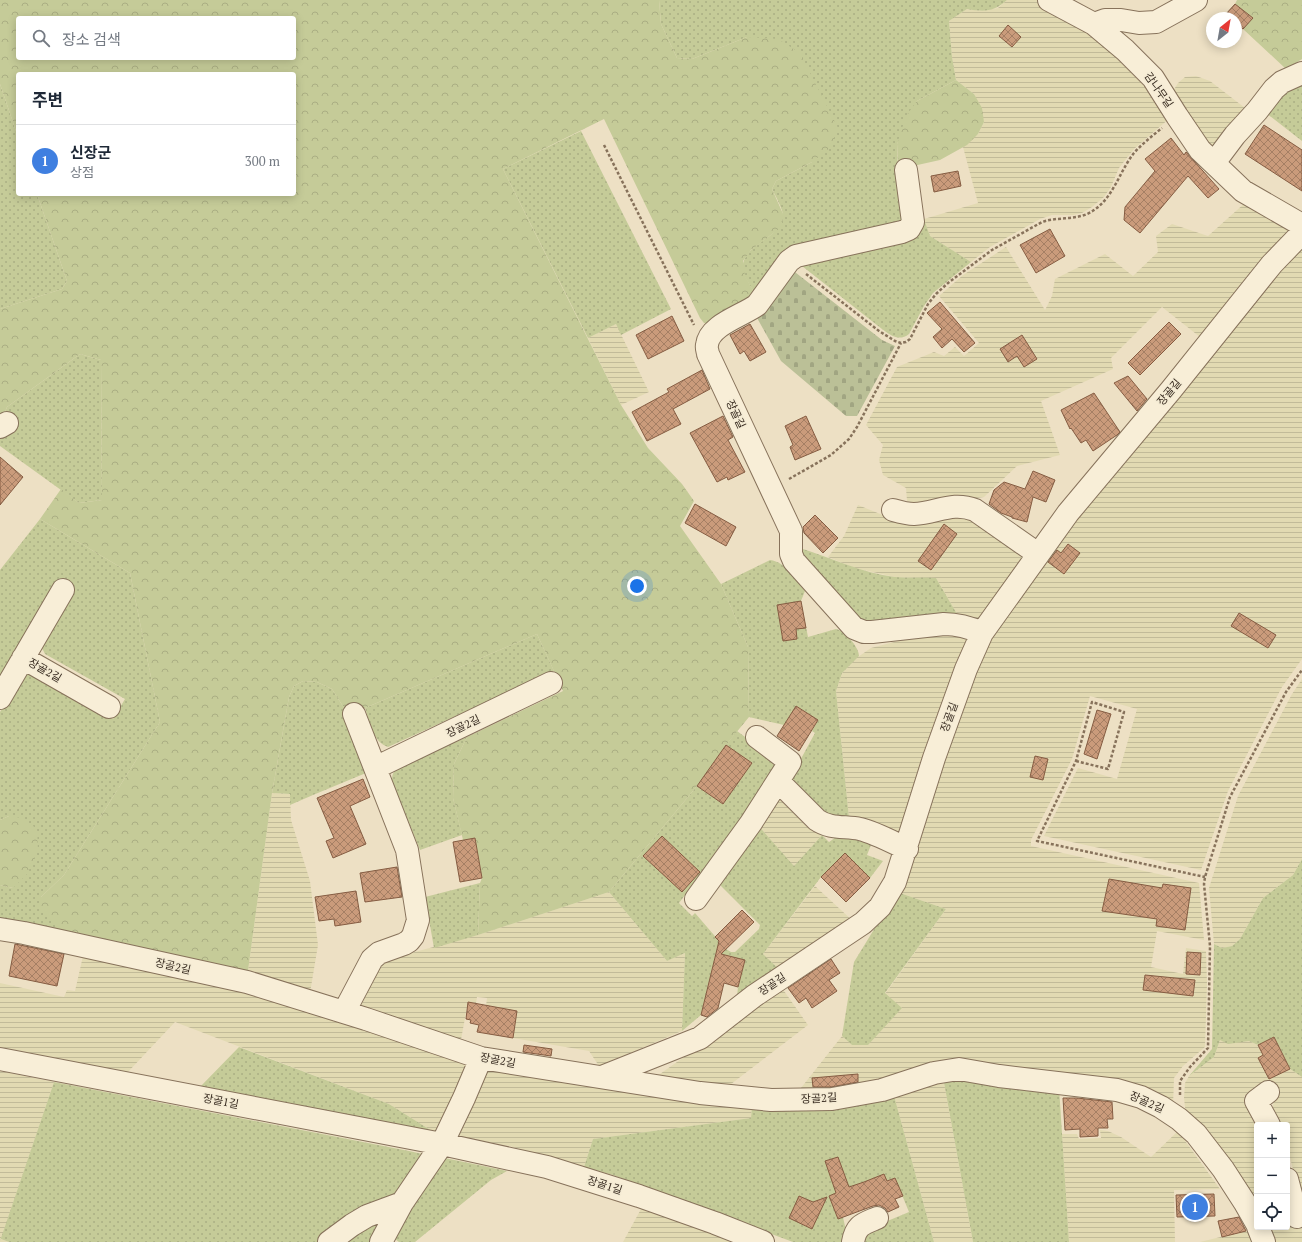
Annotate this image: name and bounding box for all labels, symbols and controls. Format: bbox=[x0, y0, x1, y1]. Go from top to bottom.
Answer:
north arrow bbox=[1206, 12, 1242, 48]
search box bbox=[16, 16, 296, 60]
icon: search bbox=[30, 27, 52, 49]
text: 장소 검색 bbox=[62, 29, 121, 49]
street label: 감나무길 bbox=[1142, 69, 1176, 111]
text: 주변 bbox=[32, 88, 63, 111]
text: 신장군 bbox=[70, 142, 111, 162]
text: 1 bbox=[41, 152, 49, 170]
text: 300 m bbox=[245, 152, 280, 170]
text: 상점 bbox=[70, 163, 94, 181]
street label: 장골길 bbox=[1154, 376, 1184, 408]
street label: 장골길 bbox=[723, 397, 749, 431]
your location bbox=[627, 576, 647, 596]
street label: 장골2길 bbox=[26, 655, 64, 685]
street label: 장골길 bbox=[937, 700, 961, 734]
street label: 장골2길 bbox=[444, 712, 482, 740]
street label: 장골2길 bbox=[154, 955, 192, 977]
street label: 장골길 bbox=[755, 970, 789, 998]
street label: 장골2길 bbox=[479, 1050, 517, 1070]
street label: 장골2길 bbox=[1128, 1088, 1166, 1116]
street label: 장골2길 bbox=[801, 1090, 837, 1106]
street label: 장골1길 bbox=[202, 1091, 240, 1111]
map controls bbox=[1254, 1122, 1290, 1230]
button: + bbox=[1254, 1122, 1290, 1158]
button: − bbox=[1254, 1158, 1290, 1194]
street label: 장골1길 bbox=[586, 1173, 624, 1197]
pin: 1 bbox=[1182, 1192, 1208, 1222]
button: locate bbox=[1254, 1194, 1290, 1230]

